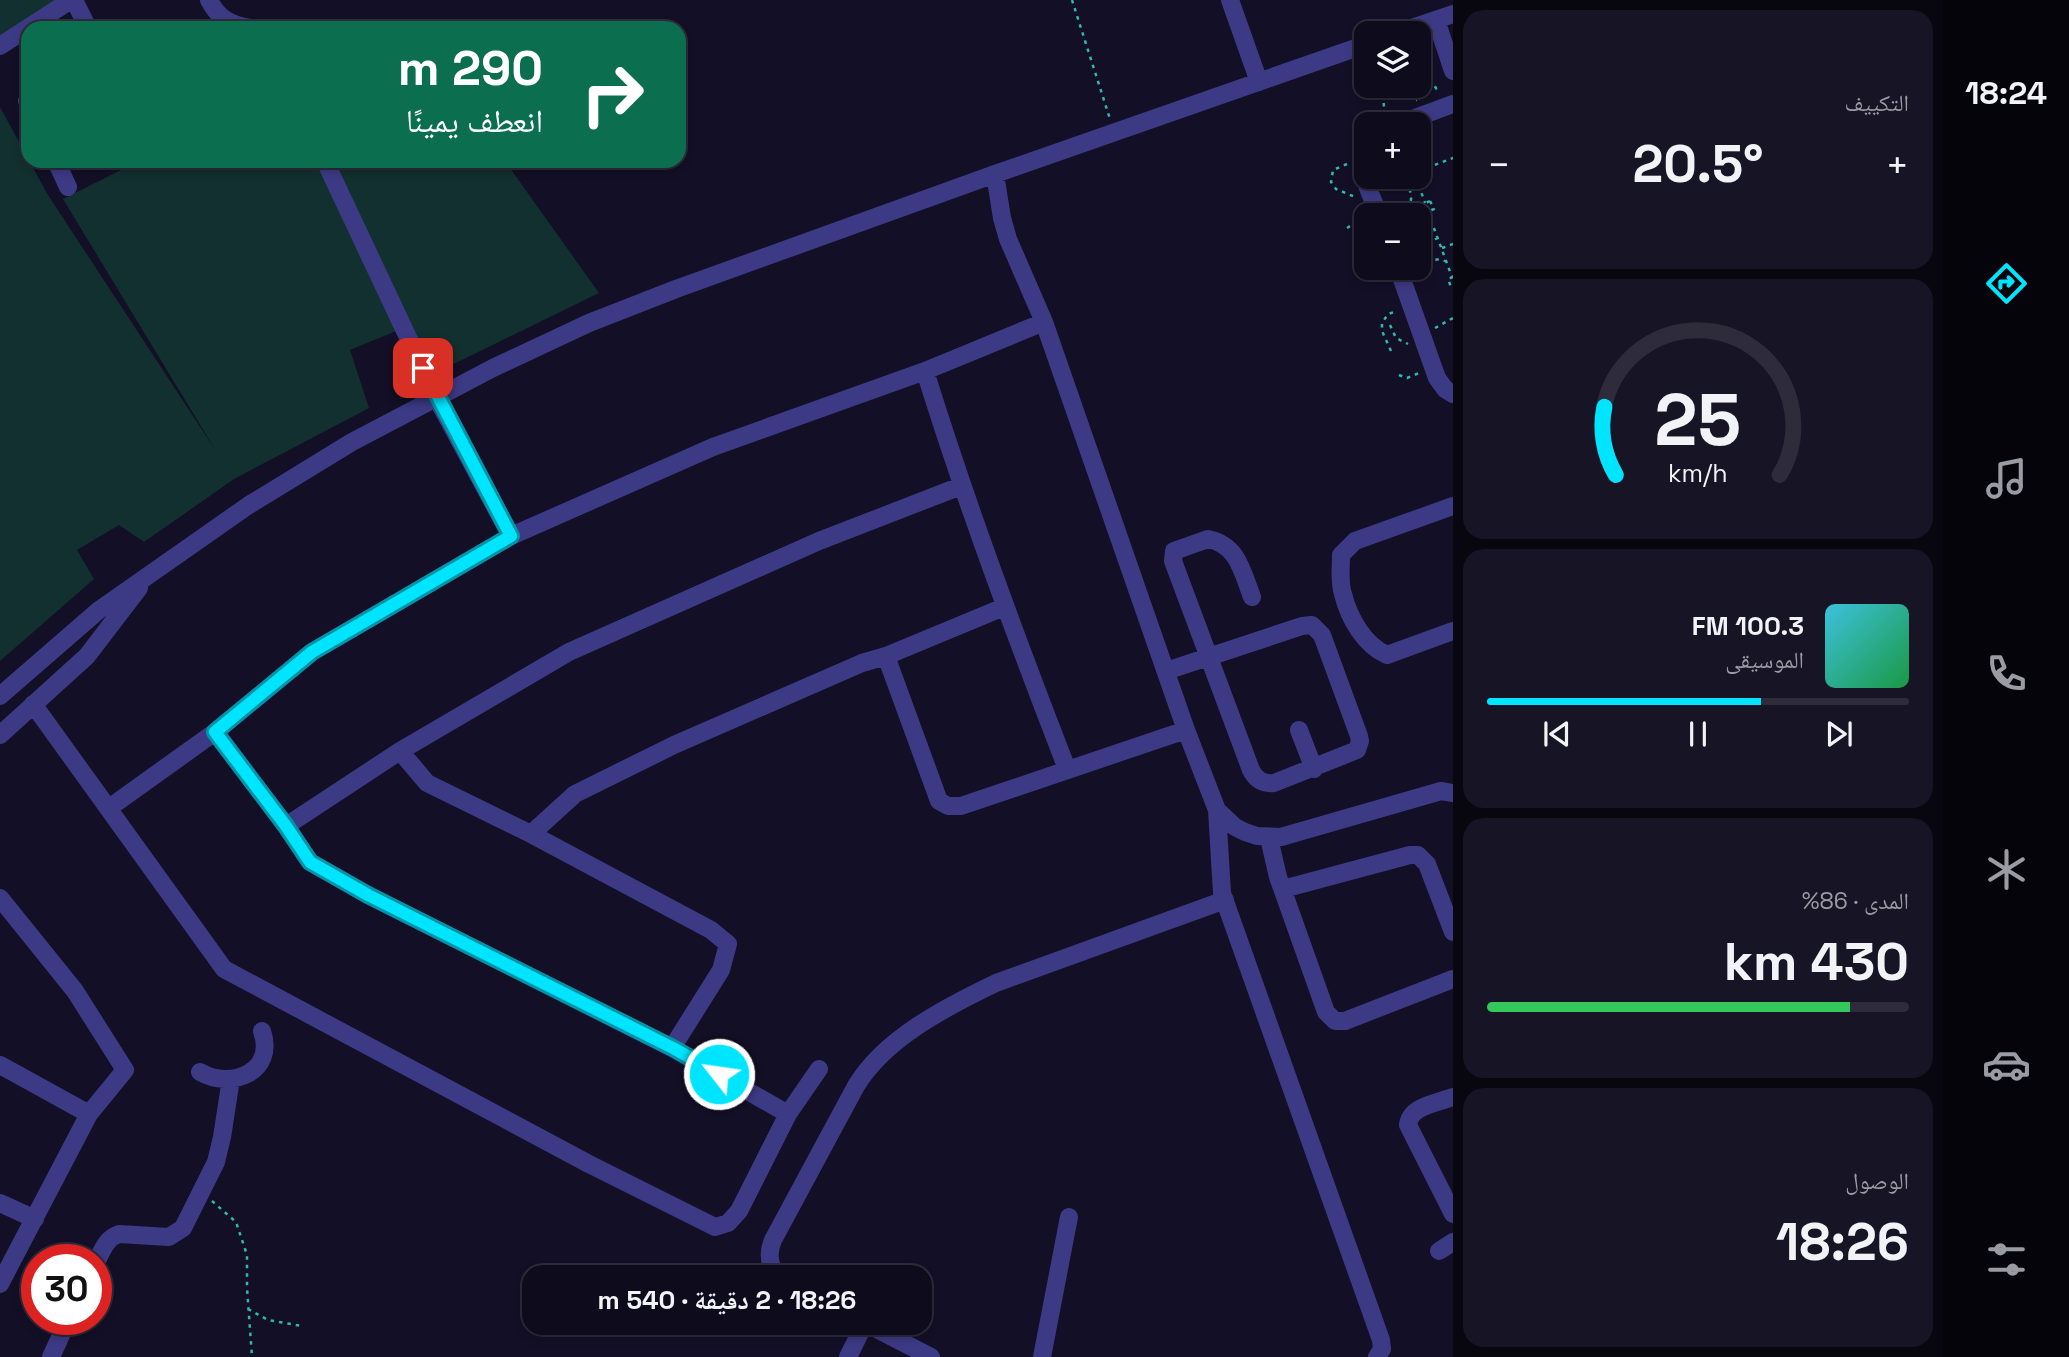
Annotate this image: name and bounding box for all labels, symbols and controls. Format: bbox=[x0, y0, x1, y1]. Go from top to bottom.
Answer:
map controls bbox=[1354, 21, 1431, 280]
button: layers bbox=[1354, 21, 1431, 98]
text: 290 m bbox=[398, 37, 543, 99]
icon: right bbox=[567, 49, 658, 140]
text: 18:24 bbox=[1965, 73, 2047, 113]
text: التكييف bbox=[1844, 88, 1909, 118]
text: انعطف يمينًا bbox=[406, 101, 543, 141]
button: + bbox=[1354, 112, 1431, 189]
text: 20.5° bbox=[1632, 131, 1764, 197]
text: − bbox=[1487, 141, 1511, 189]
text: + bbox=[1885, 141, 1909, 189]
button: − bbox=[1354, 203, 1431, 280]
icon: directions bbox=[1982, 259, 2031, 308]
pin bbox=[393, 338, 453, 398]
icon: arrive bbox=[404, 349, 442, 387]
text: 25 bbox=[1655, 374, 1741, 467]
icon: music bbox=[1982, 454, 2031, 503]
text: km/h bbox=[1668, 457, 1728, 489]
text: 100.3 FM bbox=[1692, 609, 1804, 643]
text: الموسيقى bbox=[1725, 645, 1804, 675]
icon: phone bbox=[1982, 649, 2031, 698]
icon: previous bbox=[1538, 715, 1576, 753]
icon: pause bbox=[1679, 715, 1717, 753]
icon: next bbox=[1820, 715, 1858, 753]
icon: climate bbox=[1982, 845, 2031, 894]
text: المدى · 86% bbox=[1802, 886, 1909, 916]
text: 430 km bbox=[1724, 929, 1909, 995]
position arrow bbox=[682, 1037, 756, 1111]
icon: car bbox=[1982, 1040, 2031, 1089]
text: الوصول bbox=[1845, 1166, 1909, 1196]
text: 18:26 bbox=[1776, 1209, 1909, 1275]
icon: filters bbox=[1982, 1235, 2031, 1284]
speed limit sign: 30 bbox=[21, 1244, 112, 1335]
text: 18:26 · 2 دقيقة · 540 m bbox=[598, 1283, 856, 1317]

